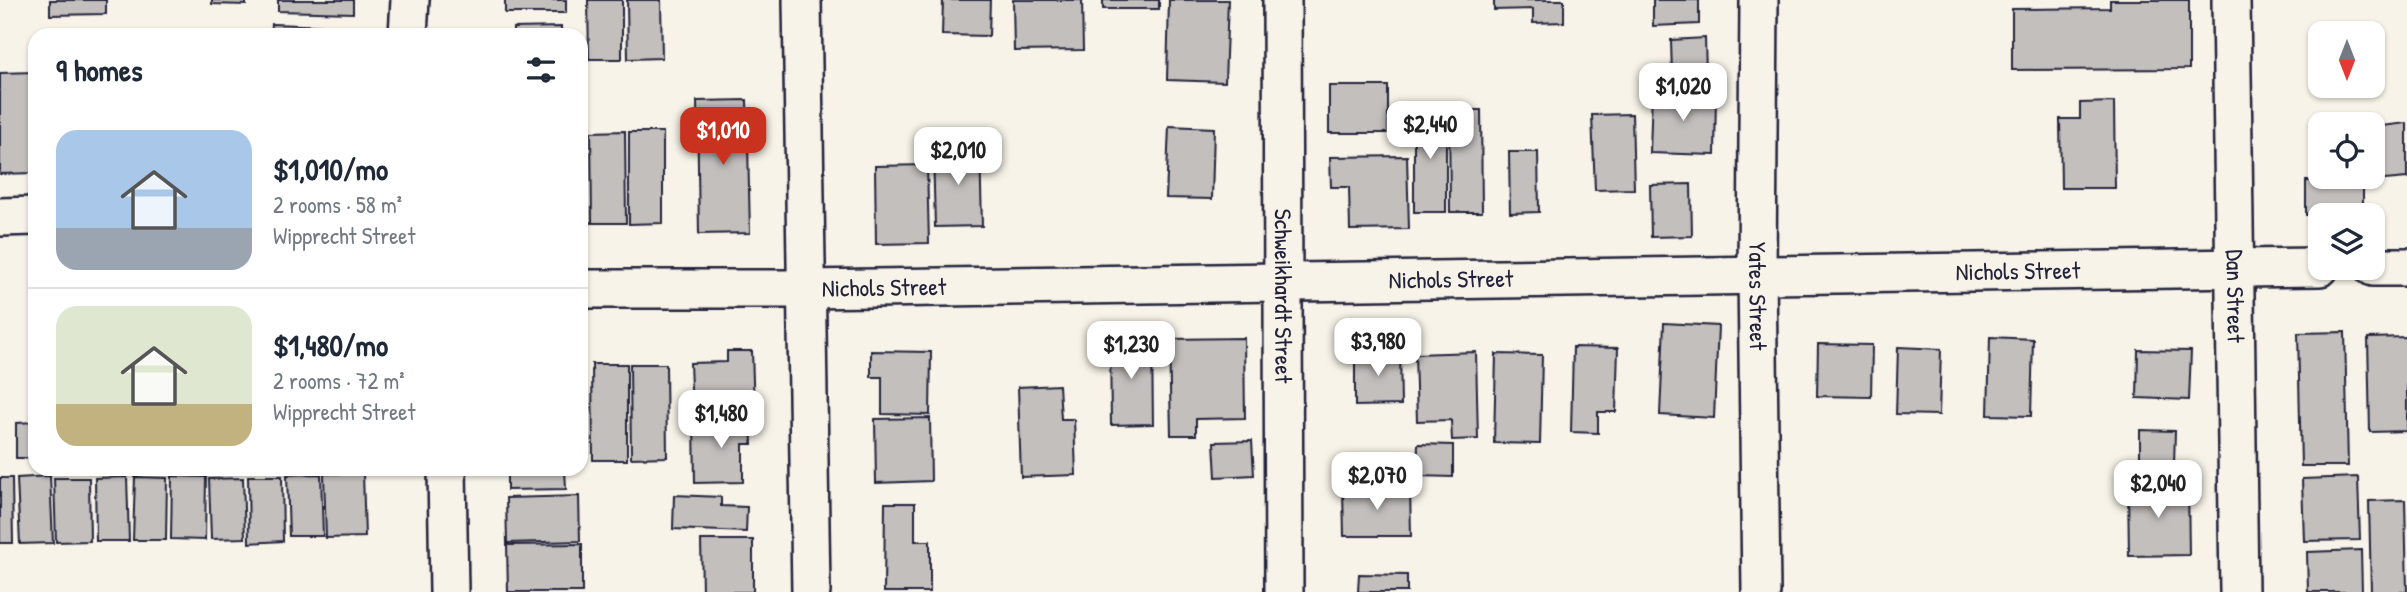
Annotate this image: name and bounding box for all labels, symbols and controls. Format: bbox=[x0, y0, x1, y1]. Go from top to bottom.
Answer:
north arrow bbox=[2308, 21, 2385, 98]
map controls bbox=[2308, 21, 2385, 280]
text: 9 homes bbox=[56, 50, 143, 90]
icon: filters bbox=[522, 51, 560, 89]
pin: $1,020 bbox=[1626, 64, 1740, 123]
text: $1,020 bbox=[1655, 70, 1711, 101]
pin: $2,440 bbox=[1373, 102, 1487, 161]
pin: $1,010 bbox=[666, 108, 780, 167]
text: $2,440 bbox=[1403, 108, 1457, 139]
button: locate bbox=[2308, 112, 2385, 189]
text: $1,010 bbox=[696, 114, 750, 145]
pin: $2,010 bbox=[901, 128, 1015, 187]
text: $2,010 bbox=[930, 134, 986, 165]
text: $1,010/mo bbox=[273, 149, 388, 189]
icon: home bbox=[112, 158, 196, 242]
text: 2 rooms · 58 m² bbox=[273, 189, 402, 220]
button: layers bbox=[2308, 203, 2385, 280]
street label: Schweikhardt Street bbox=[1268, 209, 1300, 384]
text: Wipprecht Street bbox=[273, 220, 415, 251]
street label: Yates Street bbox=[1742, 242, 1775, 351]
street label: Dan Street bbox=[2219, 249, 2253, 343]
street label: Nichols Street bbox=[1955, 253, 2081, 287]
street label: Nichols Street bbox=[1389, 262, 1514, 296]
street label: Nichols Street bbox=[822, 270, 947, 304]
pin: $3,980 bbox=[1321, 318, 1435, 378]
pin: $1,230 bbox=[1074, 322, 1188, 381]
text: $1,480/mo bbox=[273, 325, 388, 365]
text: $3,980 bbox=[1350, 325, 1406, 356]
text: $1,230 bbox=[1103, 328, 1159, 359]
icon: home bbox=[112, 334, 196, 418]
text: 2 rooms · 72 m² bbox=[273, 365, 405, 396]
pin: $1,480 bbox=[664, 391, 778, 450]
text: Wipprecht Street bbox=[273, 396, 415, 427]
text: $1,480 bbox=[694, 397, 748, 428]
pin: $2,070 bbox=[1320, 452, 1434, 512]
text: $2,070 bbox=[1347, 459, 1407, 490]
pin: $2,040 bbox=[2101, 461, 2215, 520]
text: $2,040 bbox=[2130, 467, 2186, 498]

